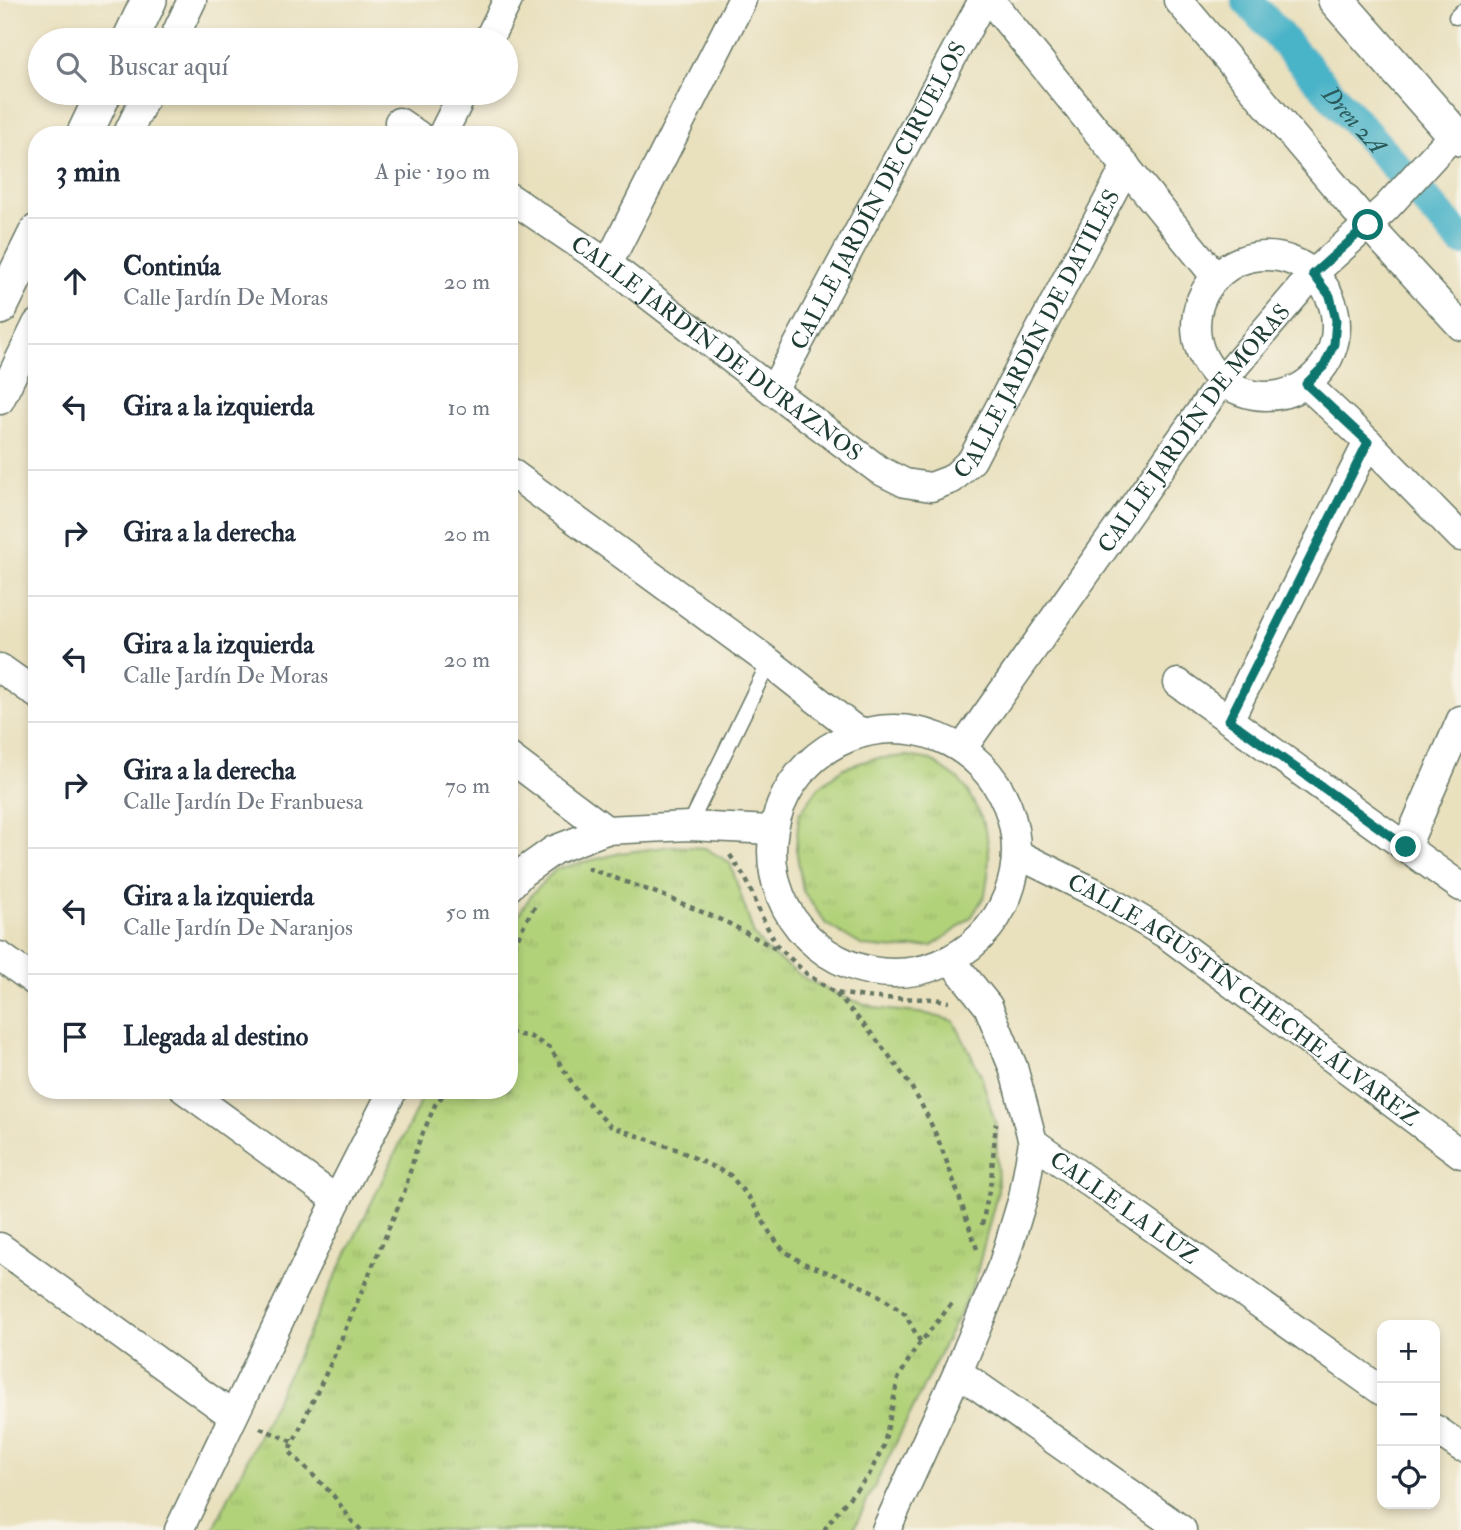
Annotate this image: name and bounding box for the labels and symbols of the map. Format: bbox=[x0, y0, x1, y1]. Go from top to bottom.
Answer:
street label: CALLE JARDÍN DE CIRUELOS bbox=[784, 36, 973, 355]
water label: Dren 2A bbox=[1314, 79, 1393, 162]
street label: CALLE JARDÍN DE DATILES bbox=[947, 184, 1126, 485]
route start bbox=[1352, 209, 1383, 240]
street label: CALLE JARDÍN DE DURAZNOS bbox=[565, 229, 868, 468]
street label: CALLE JARDÍN DE MORAS bbox=[1091, 298, 1297, 558]
route end bbox=[1390, 831, 1421, 862]
street label: CALLE AGUSTÍN CHECHE ÁLVAREZ bbox=[1063, 867, 1425, 1133]
street label: CALLE LA LUZ bbox=[1044, 1145, 1204, 1271]

